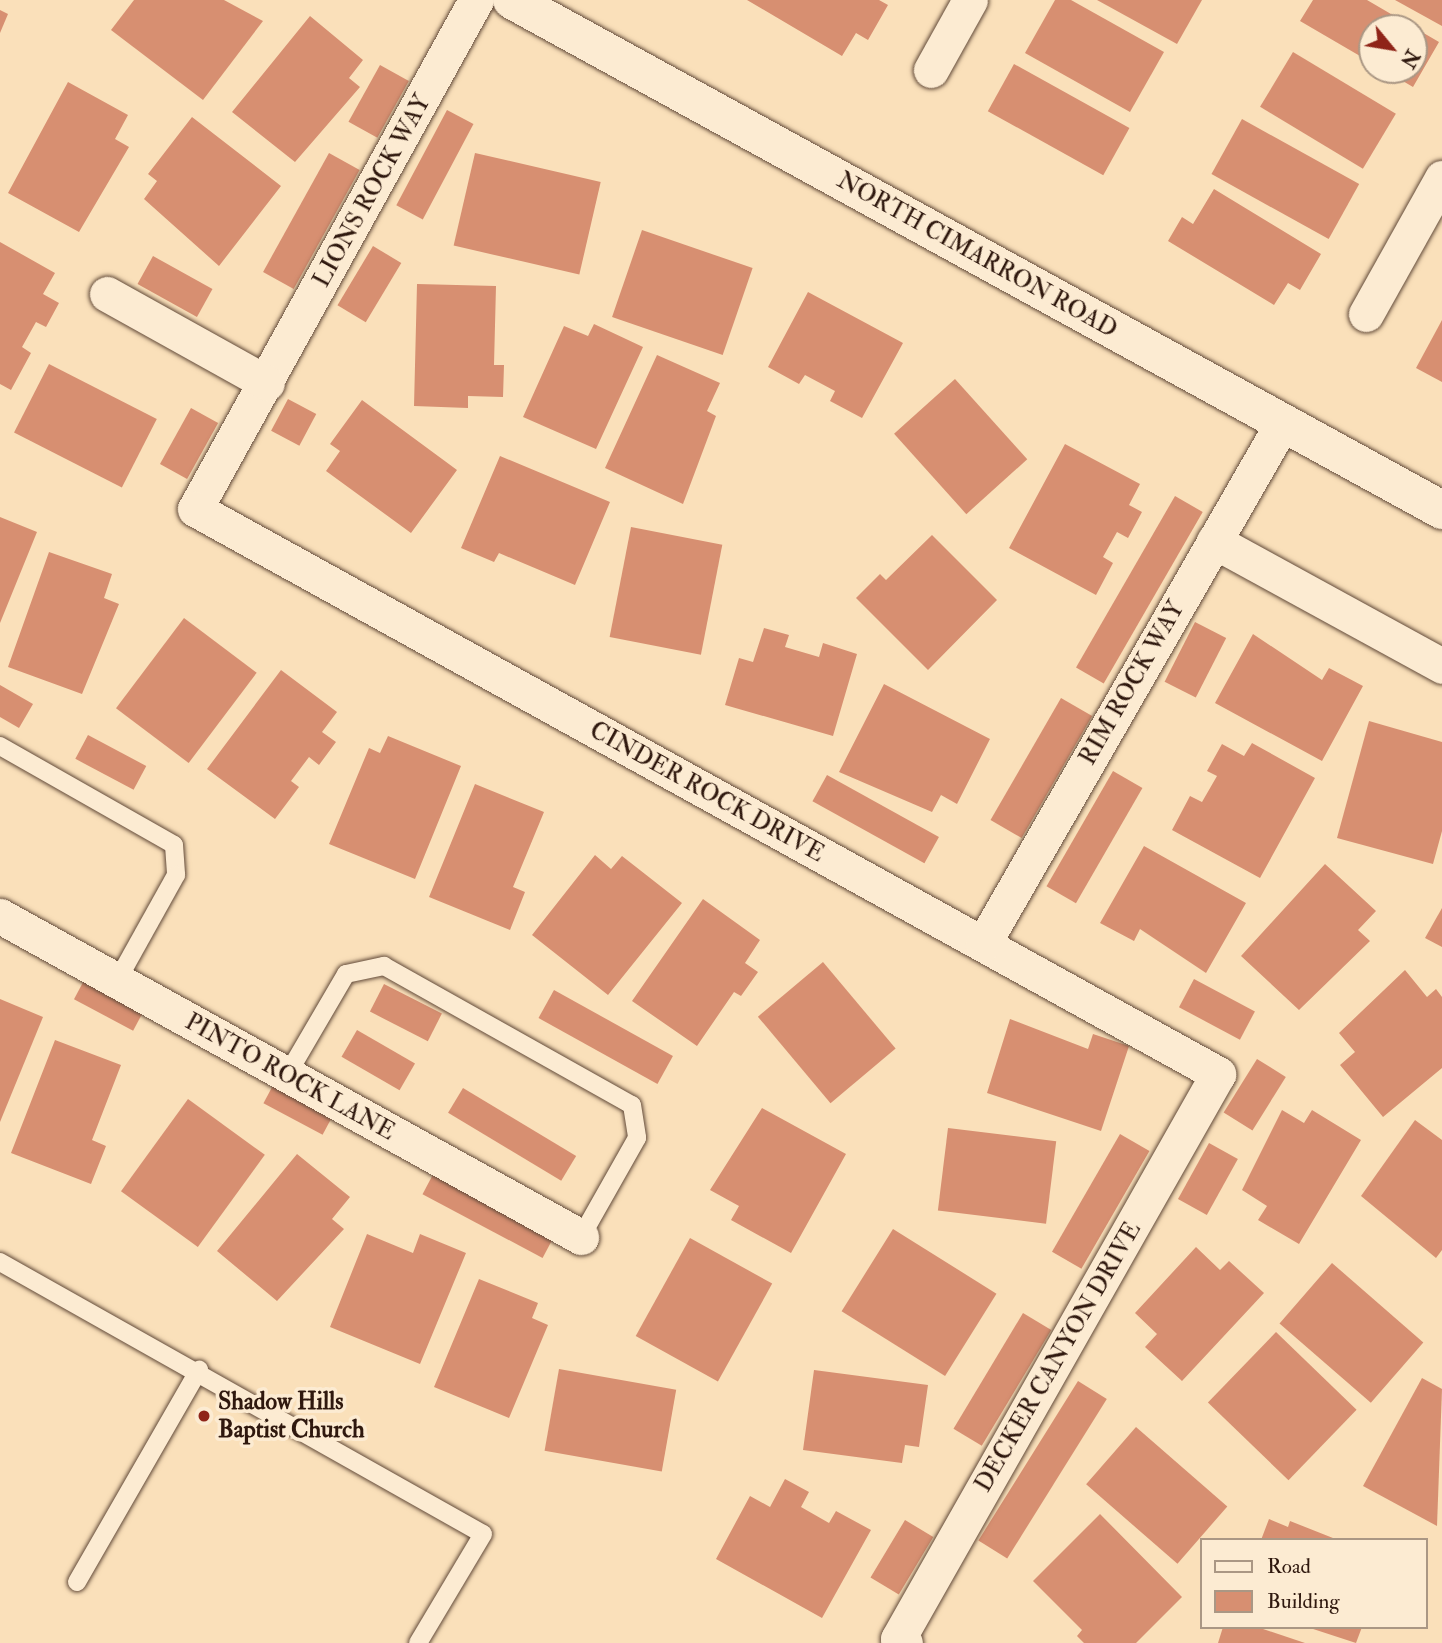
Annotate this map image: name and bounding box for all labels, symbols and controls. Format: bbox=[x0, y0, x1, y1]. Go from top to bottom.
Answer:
north arrow bbox=[1358, 14, 1428, 84]
text: N bbox=[1395, 45, 1424, 72]
street label: LIONS ROCK WAY bbox=[307, 90, 437, 292]
street label: NORTH CIMARRON ROAD bbox=[832, 166, 1122, 344]
street label: RIM ROCK WAY bbox=[1073, 596, 1191, 770]
street label: CINDER ROCK DRIVE bbox=[585, 716, 829, 868]
street label: PINTO ROCK LANE bbox=[180, 1007, 400, 1147]
street label: DECKER CANYON DRIVE bbox=[969, 1217, 1147, 1497]
place label: Shadow Hills Baptist Church bbox=[218, 1388, 364, 1444]
marker: Shadow Hills Baptist Church bbox=[196, 1408, 212, 1424]
legend bbox=[1200, 1538, 1428, 1629]
text: Road bbox=[1267, 1553, 1311, 1580]
text: Building bbox=[1267, 1588, 1340, 1615]

